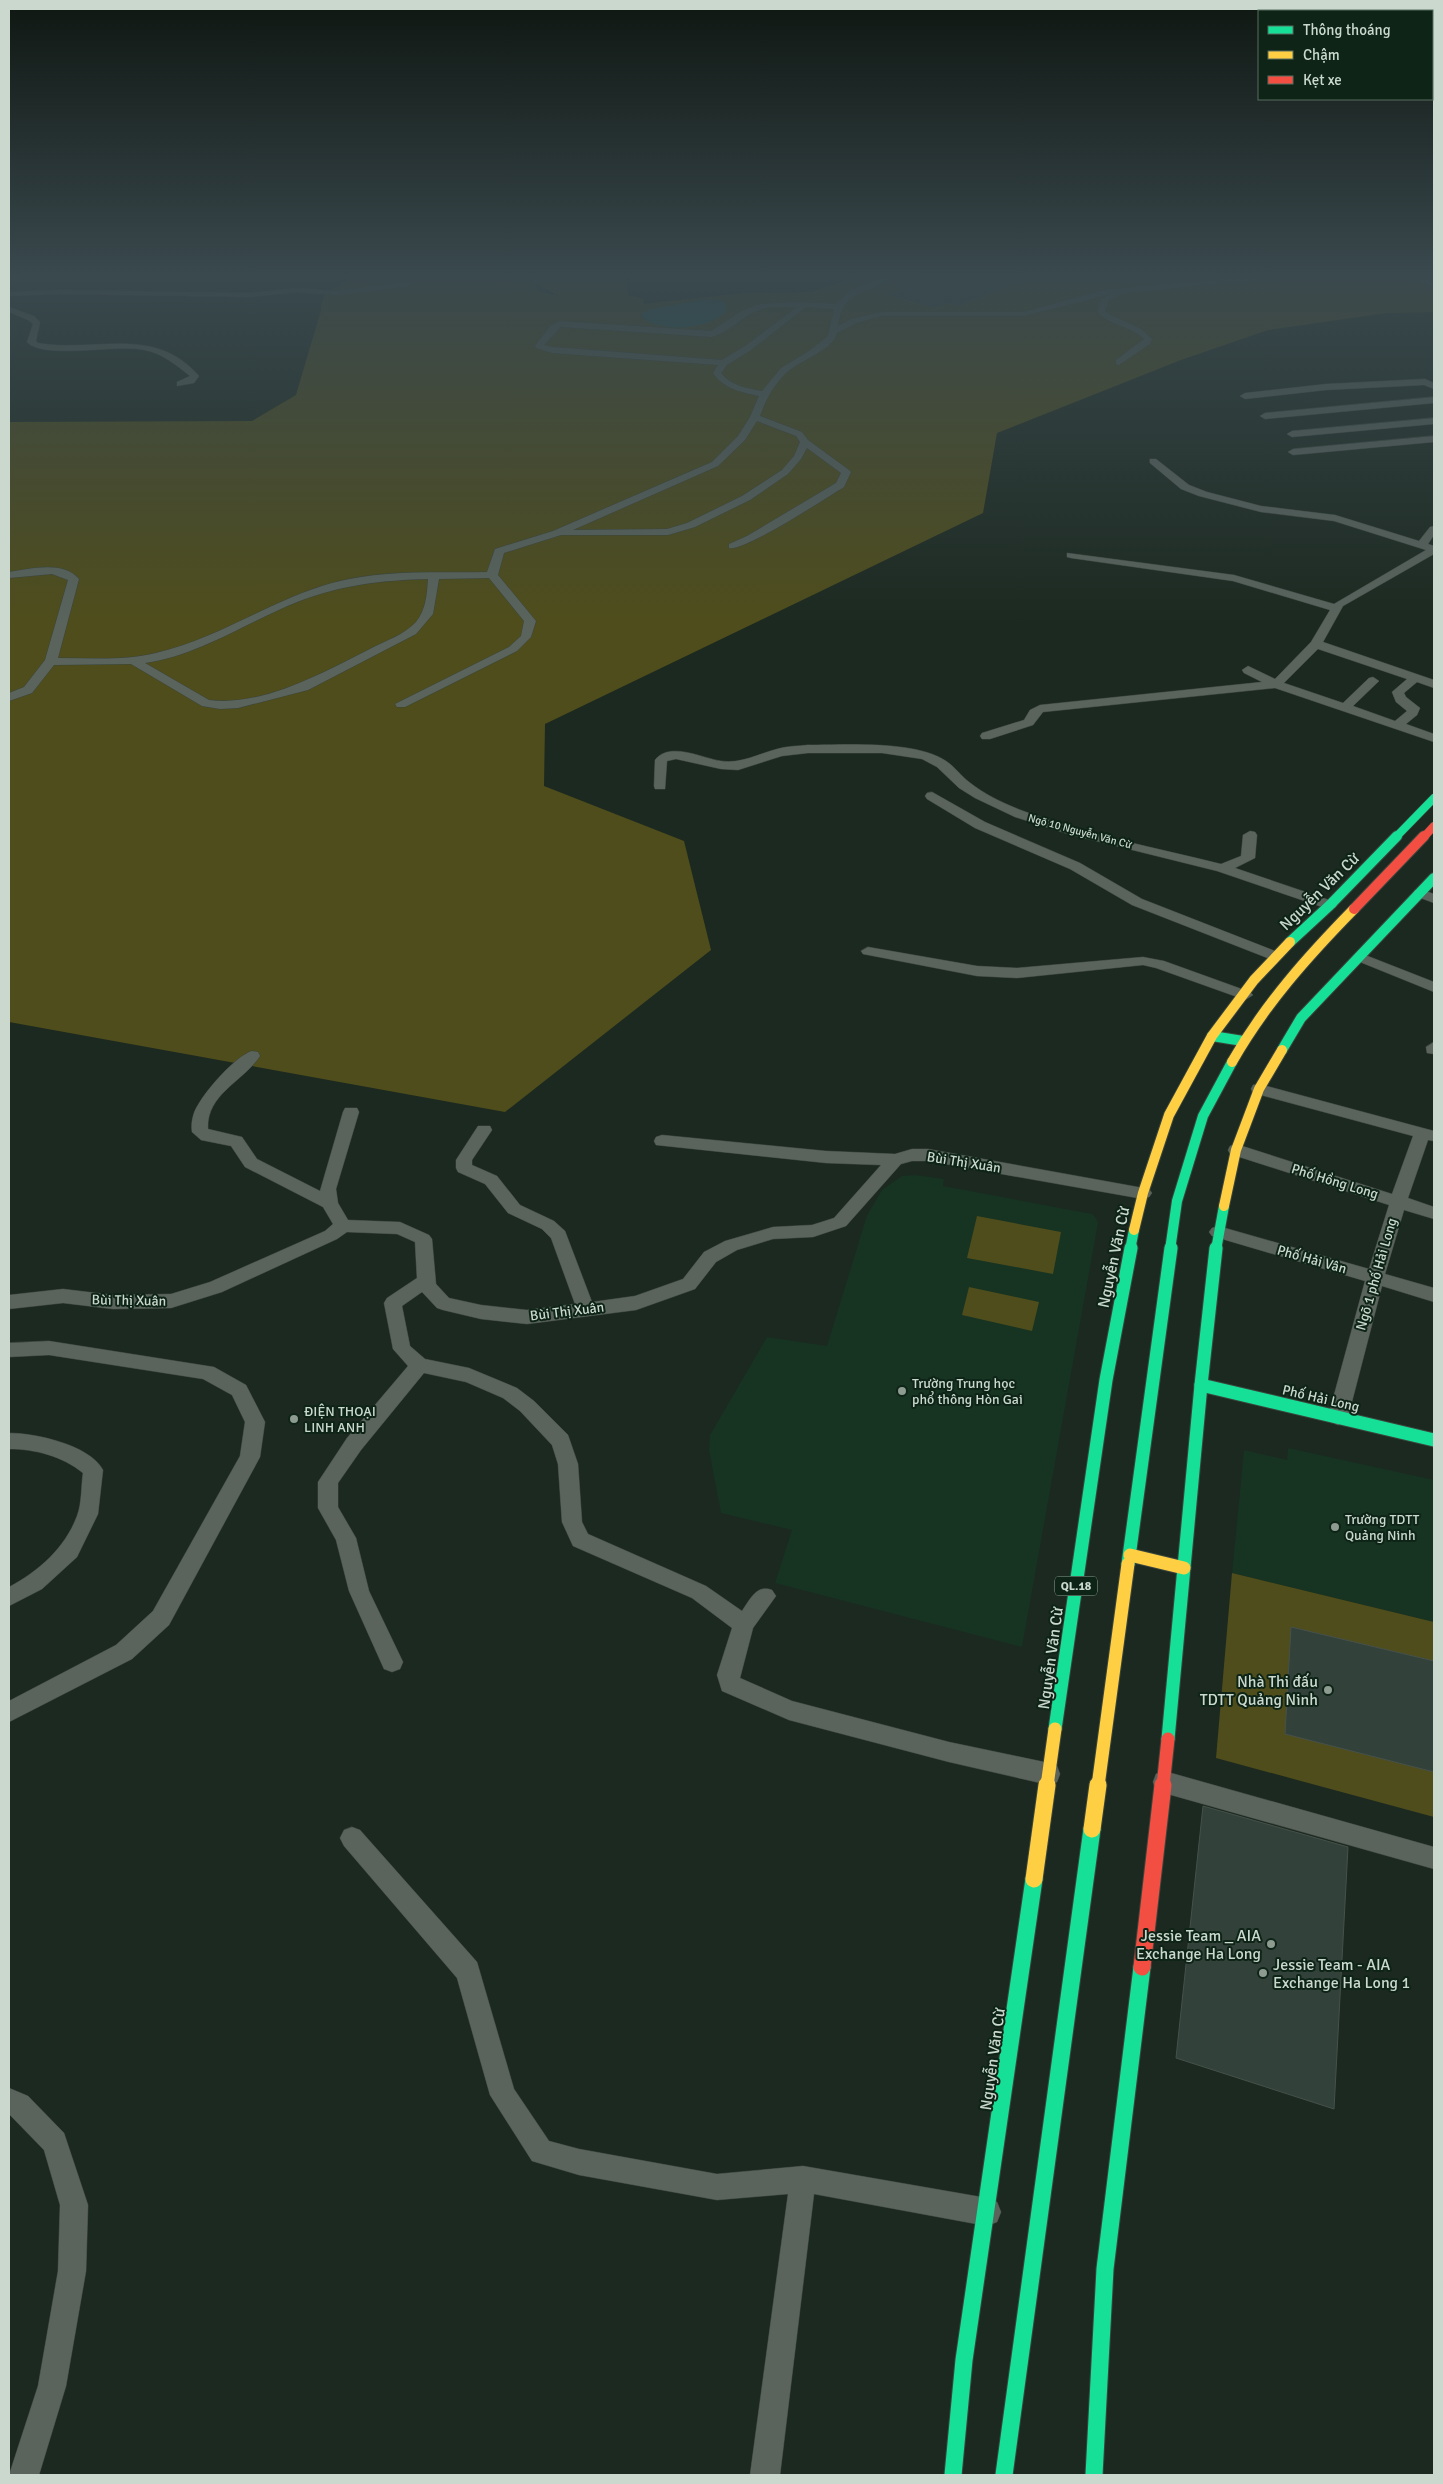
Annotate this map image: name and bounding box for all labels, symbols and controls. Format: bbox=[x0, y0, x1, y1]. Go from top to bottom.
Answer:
legend bbox=[1258, 10, 1433, 100]
text: Thông thoáng bbox=[1303, 21, 1391, 39]
text: Chậm bbox=[1303, 46, 1340, 64]
text: Kẹt xe bbox=[1303, 71, 1342, 89]
street label: Ngõ 10 Nguyễn Văn Cừ bbox=[1027, 810, 1134, 852]
street label: Nguyễn Văn Cừ bbox=[1276, 848, 1364, 935]
street label: Bùi Thị Xuân bbox=[926, 1148, 1002, 1177]
street label: Phố Hồng Long bbox=[1289, 1160, 1380, 1203]
street label: Nguyễn Văn Cừ bbox=[1093, 1204, 1135, 1310]
street label: Ngõ 1 phố Hải Long bbox=[1352, 1216, 1401, 1332]
street label: Phố Hải Vân bbox=[1275, 1241, 1349, 1278]
street label: Bùi Thị Xuân bbox=[92, 1291, 166, 1310]
street label: Bùi Thị Xuân bbox=[529, 1299, 605, 1324]
place label: Trường Trung học phổ thông Hòn Gai bbox=[912, 1375, 1023, 1408]
street label: Phố Hải Long bbox=[1281, 1381, 1361, 1416]
marker: Trường Trung học phổ thông Hòn Gai bbox=[896, 1385, 908, 1397]
place label: ĐIỆN THOẠI LINH ANH bbox=[304, 1403, 376, 1436]
marker: ĐIỆN THOẠI LINH ANH bbox=[288, 1413, 300, 1425]
place label: Trường TDTT Quảng Ninh bbox=[1345, 1511, 1419, 1544]
marker: Trường TDTT Quảng Ninh bbox=[1329, 1521, 1341, 1533]
road number: QL.18 bbox=[1055, 1576, 1097, 1595]
street label: Nguyễn Văn Cừ bbox=[1034, 1605, 1068, 1711]
place label: Nhà Thi đấu TDTT Quảng Ninh bbox=[1200, 1672, 1318, 1710]
marker: Nhà Thi đấu TDTT Quảng Ninh bbox=[1322, 1684, 1334, 1696]
place label: Jessie Team _ AIA Exchange Ha Long bbox=[1136, 1926, 1261, 1964]
marker: Jessie Team _ AIA Exchange Ha Long bbox=[1265, 1938, 1277, 1950]
place label: Jessie Team - AIA Exchange Ha Long 1 bbox=[1273, 1955, 1410, 1993]
marker: Jessie Team - AIA Exchange Ha Long 1 bbox=[1257, 1967, 1269, 1979]
street label: Nguyễn Văn Cừ bbox=[976, 2006, 1010, 2112]

